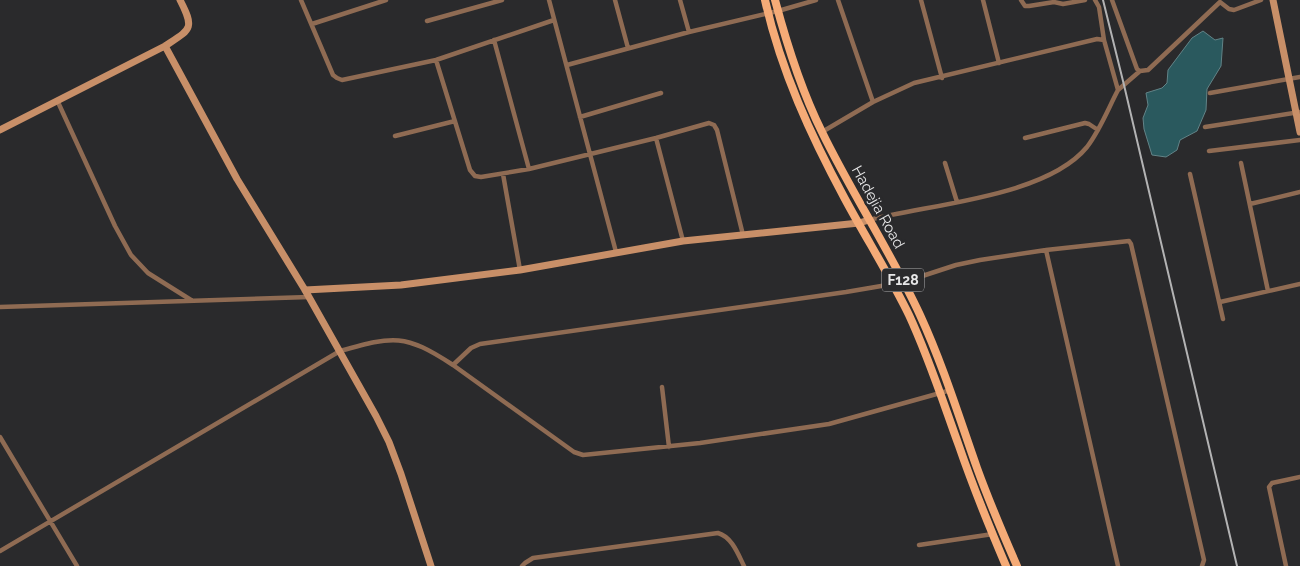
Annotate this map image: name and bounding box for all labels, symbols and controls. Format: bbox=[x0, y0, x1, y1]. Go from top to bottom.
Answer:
street label: Hadejia Road bbox=[848, 162, 908, 252]
road number: F128 bbox=[882, 268, 924, 292]

